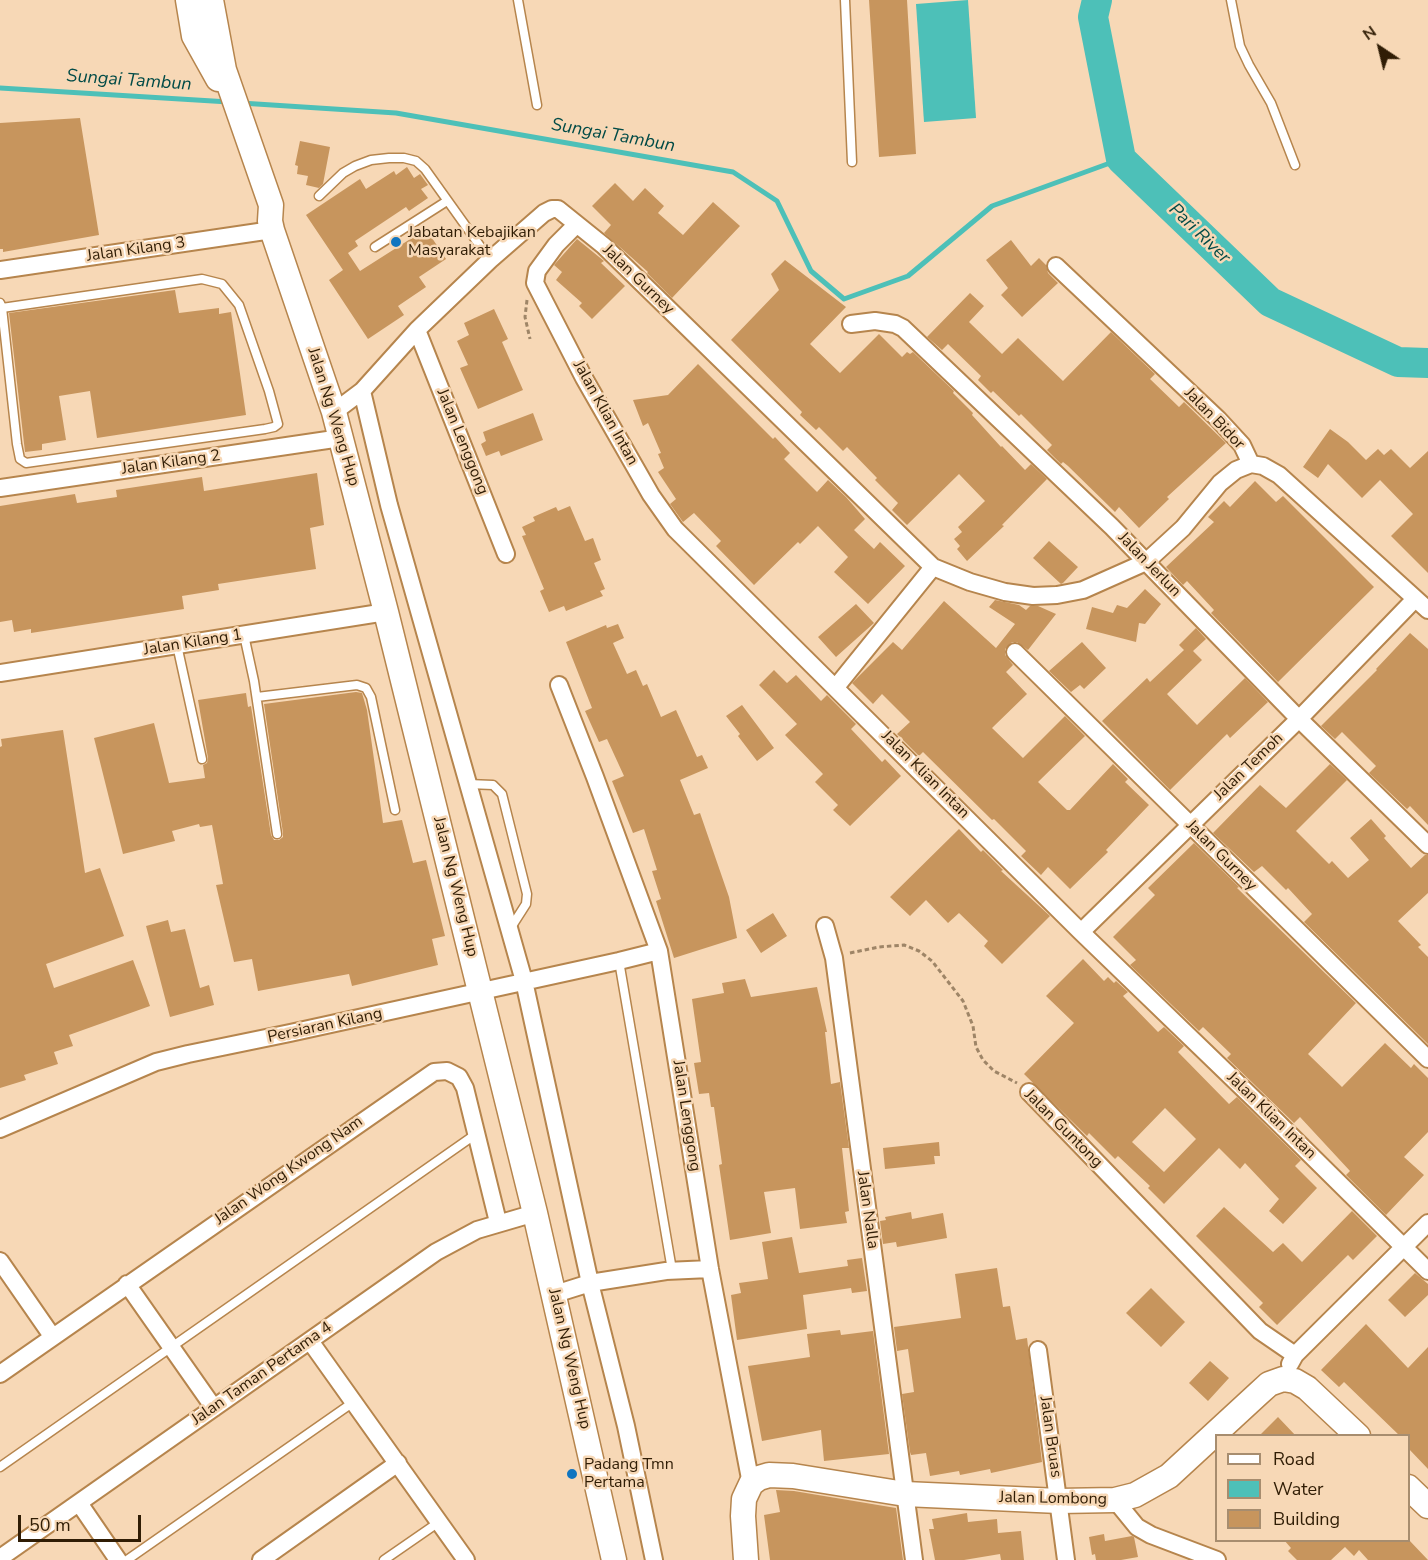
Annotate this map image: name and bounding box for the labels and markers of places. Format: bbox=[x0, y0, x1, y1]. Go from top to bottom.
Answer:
place label: Jabatan Kebajikan Masyarakat bbox=[408, 223, 536, 261]
marker: Jabatan Kebajikan Masyarakat bbox=[389, 235, 403, 249]
place label: Padang Tmn Pertama bbox=[584, 1455, 674, 1493]
marker: Padang Tmn Pertama bbox=[565, 1467, 579, 1481]

